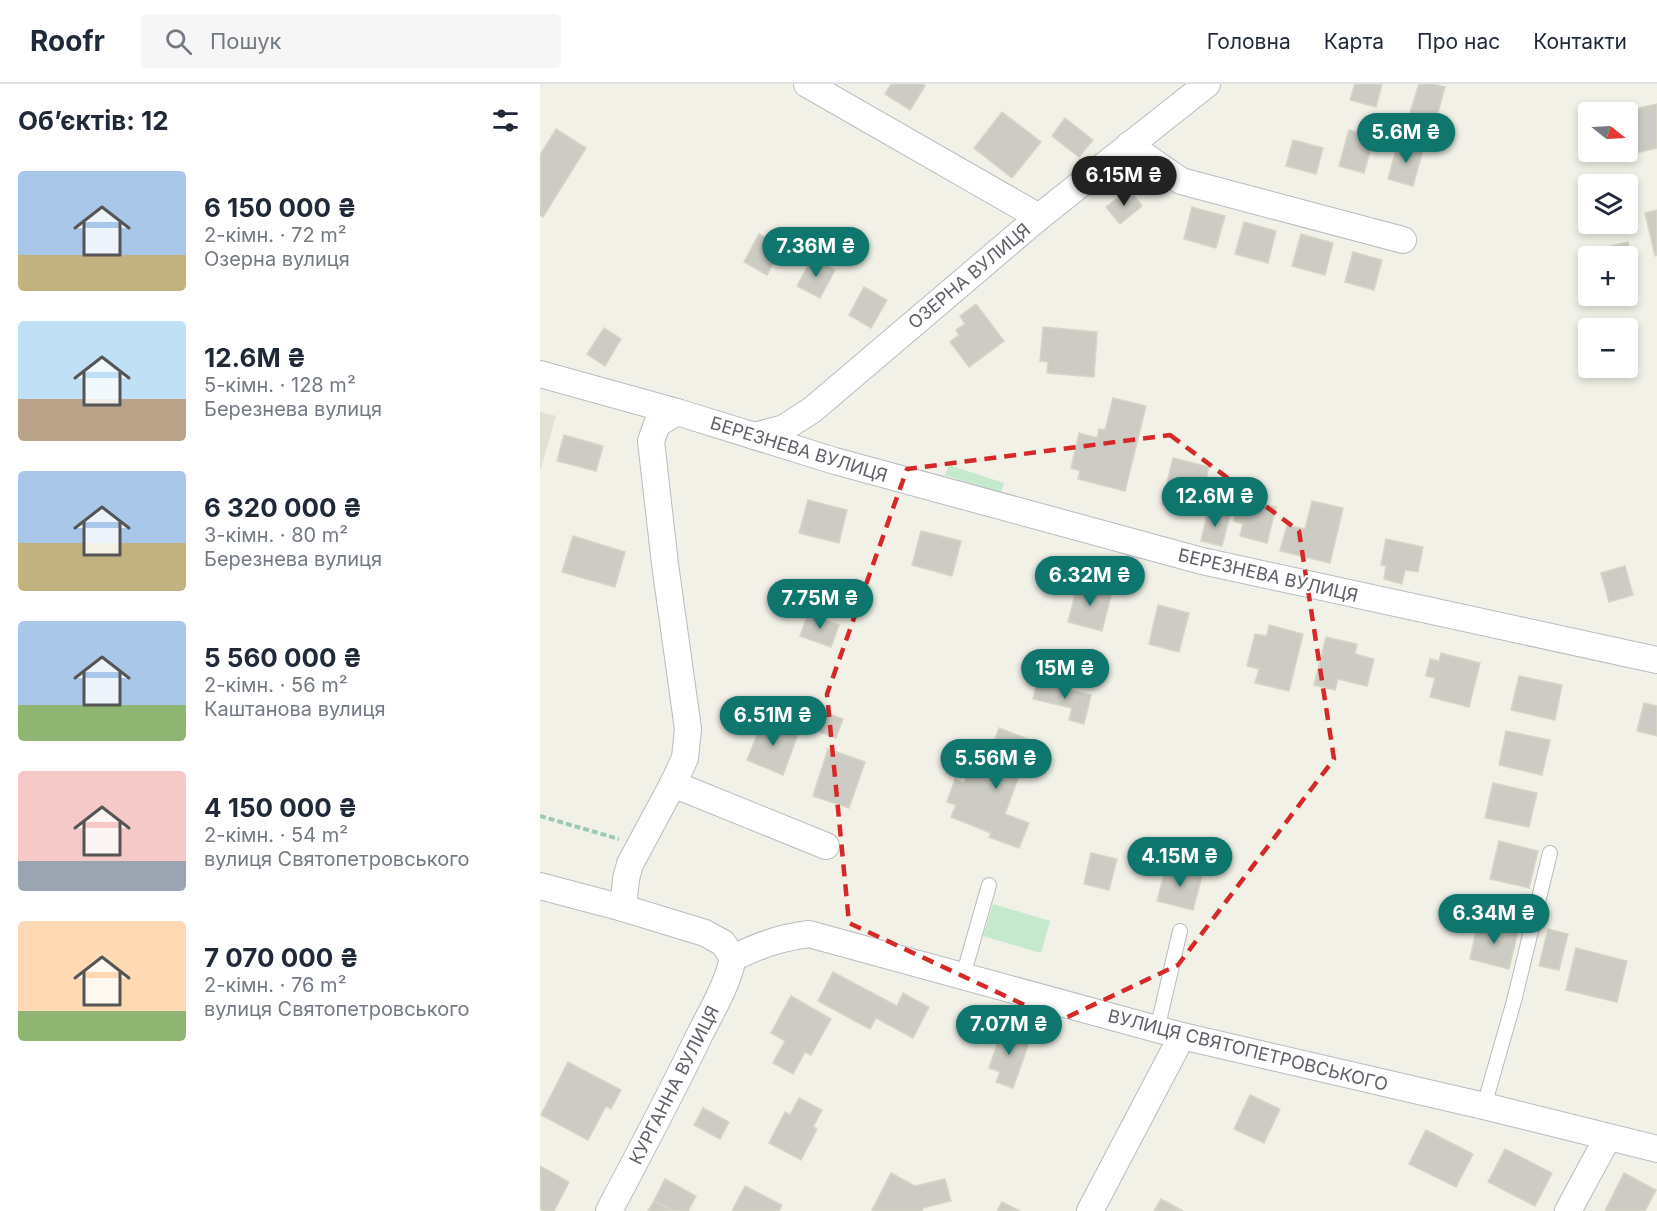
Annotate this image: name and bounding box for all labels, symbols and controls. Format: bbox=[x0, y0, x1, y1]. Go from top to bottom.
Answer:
search box bbox=[141, 14, 561, 68]
text: Roofr bbox=[30, 24, 105, 58]
icon: search bbox=[162, 25, 195, 58]
text: Пошук bbox=[210, 28, 282, 54]
text: Головна bbox=[1207, 29, 1291, 54]
text: Карта bbox=[1324, 29, 1384, 54]
text: Про нас bbox=[1417, 29, 1500, 54]
text: Контакти bbox=[1533, 29, 1627, 54]
north arrow bbox=[1578, 102, 1638, 162]
map controls bbox=[1578, 102, 1638, 378]
icon: filters bbox=[489, 104, 522, 137]
text: Об’єктів: 12 bbox=[18, 105, 169, 136]
pin: 5.6M ₴ bbox=[1357, 113, 1455, 164]
text: 5.6M ₴ bbox=[1371, 120, 1441, 144]
pin: 6.15M ₴ bbox=[1069, 156, 1179, 207]
text: 6.15M ₴ bbox=[1086, 163, 1162, 187]
button: layers bbox=[1578, 174, 1638, 234]
text: 6 150 000 ₴ bbox=[204, 192, 357, 223]
icon: home bbox=[66, 195, 138, 267]
street label: ОЗЕРНА ВУЛИЦЯ bbox=[904, 219, 1034, 333]
text: 2-кімн. · 72 m² bbox=[204, 223, 347, 247]
pin: 7.36M ₴ bbox=[761, 227, 871, 278]
text: 7.36M ₴ bbox=[776, 234, 856, 258]
button: + bbox=[1578, 246, 1638, 306]
text: Озерна вулиця bbox=[204, 247, 350, 271]
button: − bbox=[1578, 318, 1638, 378]
text: 12.6M ₴ bbox=[204, 342, 306, 373]
icon: home bbox=[66, 345, 138, 417]
text: 5-кімн. · 128 m² bbox=[204, 373, 356, 397]
text: Березнева вулиця bbox=[204, 397, 382, 421]
street label: БЕРЕЗНЕВА ВУЛИЦЯ bbox=[708, 412, 890, 486]
pin: 12.6M ₴ bbox=[1160, 477, 1270, 528]
text: 12.6M ₴ bbox=[1176, 484, 1254, 508]
text: 6 320 000 ₴ bbox=[204, 492, 362, 523]
icon: home bbox=[66, 495, 138, 567]
text: 3-кімн. · 80 m² bbox=[204, 523, 348, 547]
street label: БЕРЕЗНЕВА ВУЛИЦЯ bbox=[1176, 544, 1360, 606]
text: Березнева вулиця bbox=[204, 547, 382, 571]
pin: 6.32M ₴ bbox=[1035, 556, 1145, 607]
text: 6.32M ₴ bbox=[1049, 563, 1131, 587]
pin: 7.75M ₴ bbox=[765, 579, 875, 630]
text: 7.75M ₴ bbox=[781, 586, 859, 610]
text: 5 560 000 ₴ bbox=[204, 642, 362, 673]
icon: home bbox=[66, 645, 138, 717]
pin: 15M ₴ bbox=[1023, 649, 1107, 700]
text: 15M ₴ bbox=[1035, 656, 1095, 680]
text: 2-кімн. · 56 m² bbox=[204, 673, 348, 697]
pin: 6.51M ₴ bbox=[718, 696, 828, 747]
text: Каштанова вулиця bbox=[204, 697, 386, 721]
text: 6.51M ₴ bbox=[734, 703, 812, 727]
pin: 5.56M ₴ bbox=[941, 739, 1051, 790]
text: 5.56M ₴ bbox=[955, 746, 1037, 770]
text: 4 150 000 ₴ bbox=[204, 792, 357, 823]
icon: home bbox=[66, 795, 138, 867]
text: 2-кімн. · 54 m² bbox=[204, 823, 348, 847]
pin: 4.15M ₴ bbox=[1125, 837, 1235, 888]
text: 4.15M ₴ bbox=[1141, 844, 1219, 868]
text: вулиця Святопетровського bbox=[204, 847, 470, 871]
pin: 6.34M ₴ bbox=[1439, 894, 1549, 945]
text: 6.34M ₴ bbox=[1452, 901, 1536, 925]
text: 7 070 000 ₴ bbox=[204, 942, 359, 973]
icon: home bbox=[66, 945, 138, 1017]
text: 2-кімн. · 76 m² bbox=[204, 973, 346, 997]
text: вулиця Святопетровського bbox=[204, 997, 470, 1021]
street label: КУРГАННА ВУЛИЦЯ bbox=[625, 1002, 723, 1168]
pin: 7.07M ₴ bbox=[954, 1005, 1064, 1056]
street label: ВУЛИЦЯ СВЯТОПЕТРОВСЬКОГО bbox=[1106, 1005, 1390, 1095]
text: 7.07M ₴ bbox=[970, 1012, 1048, 1036]

